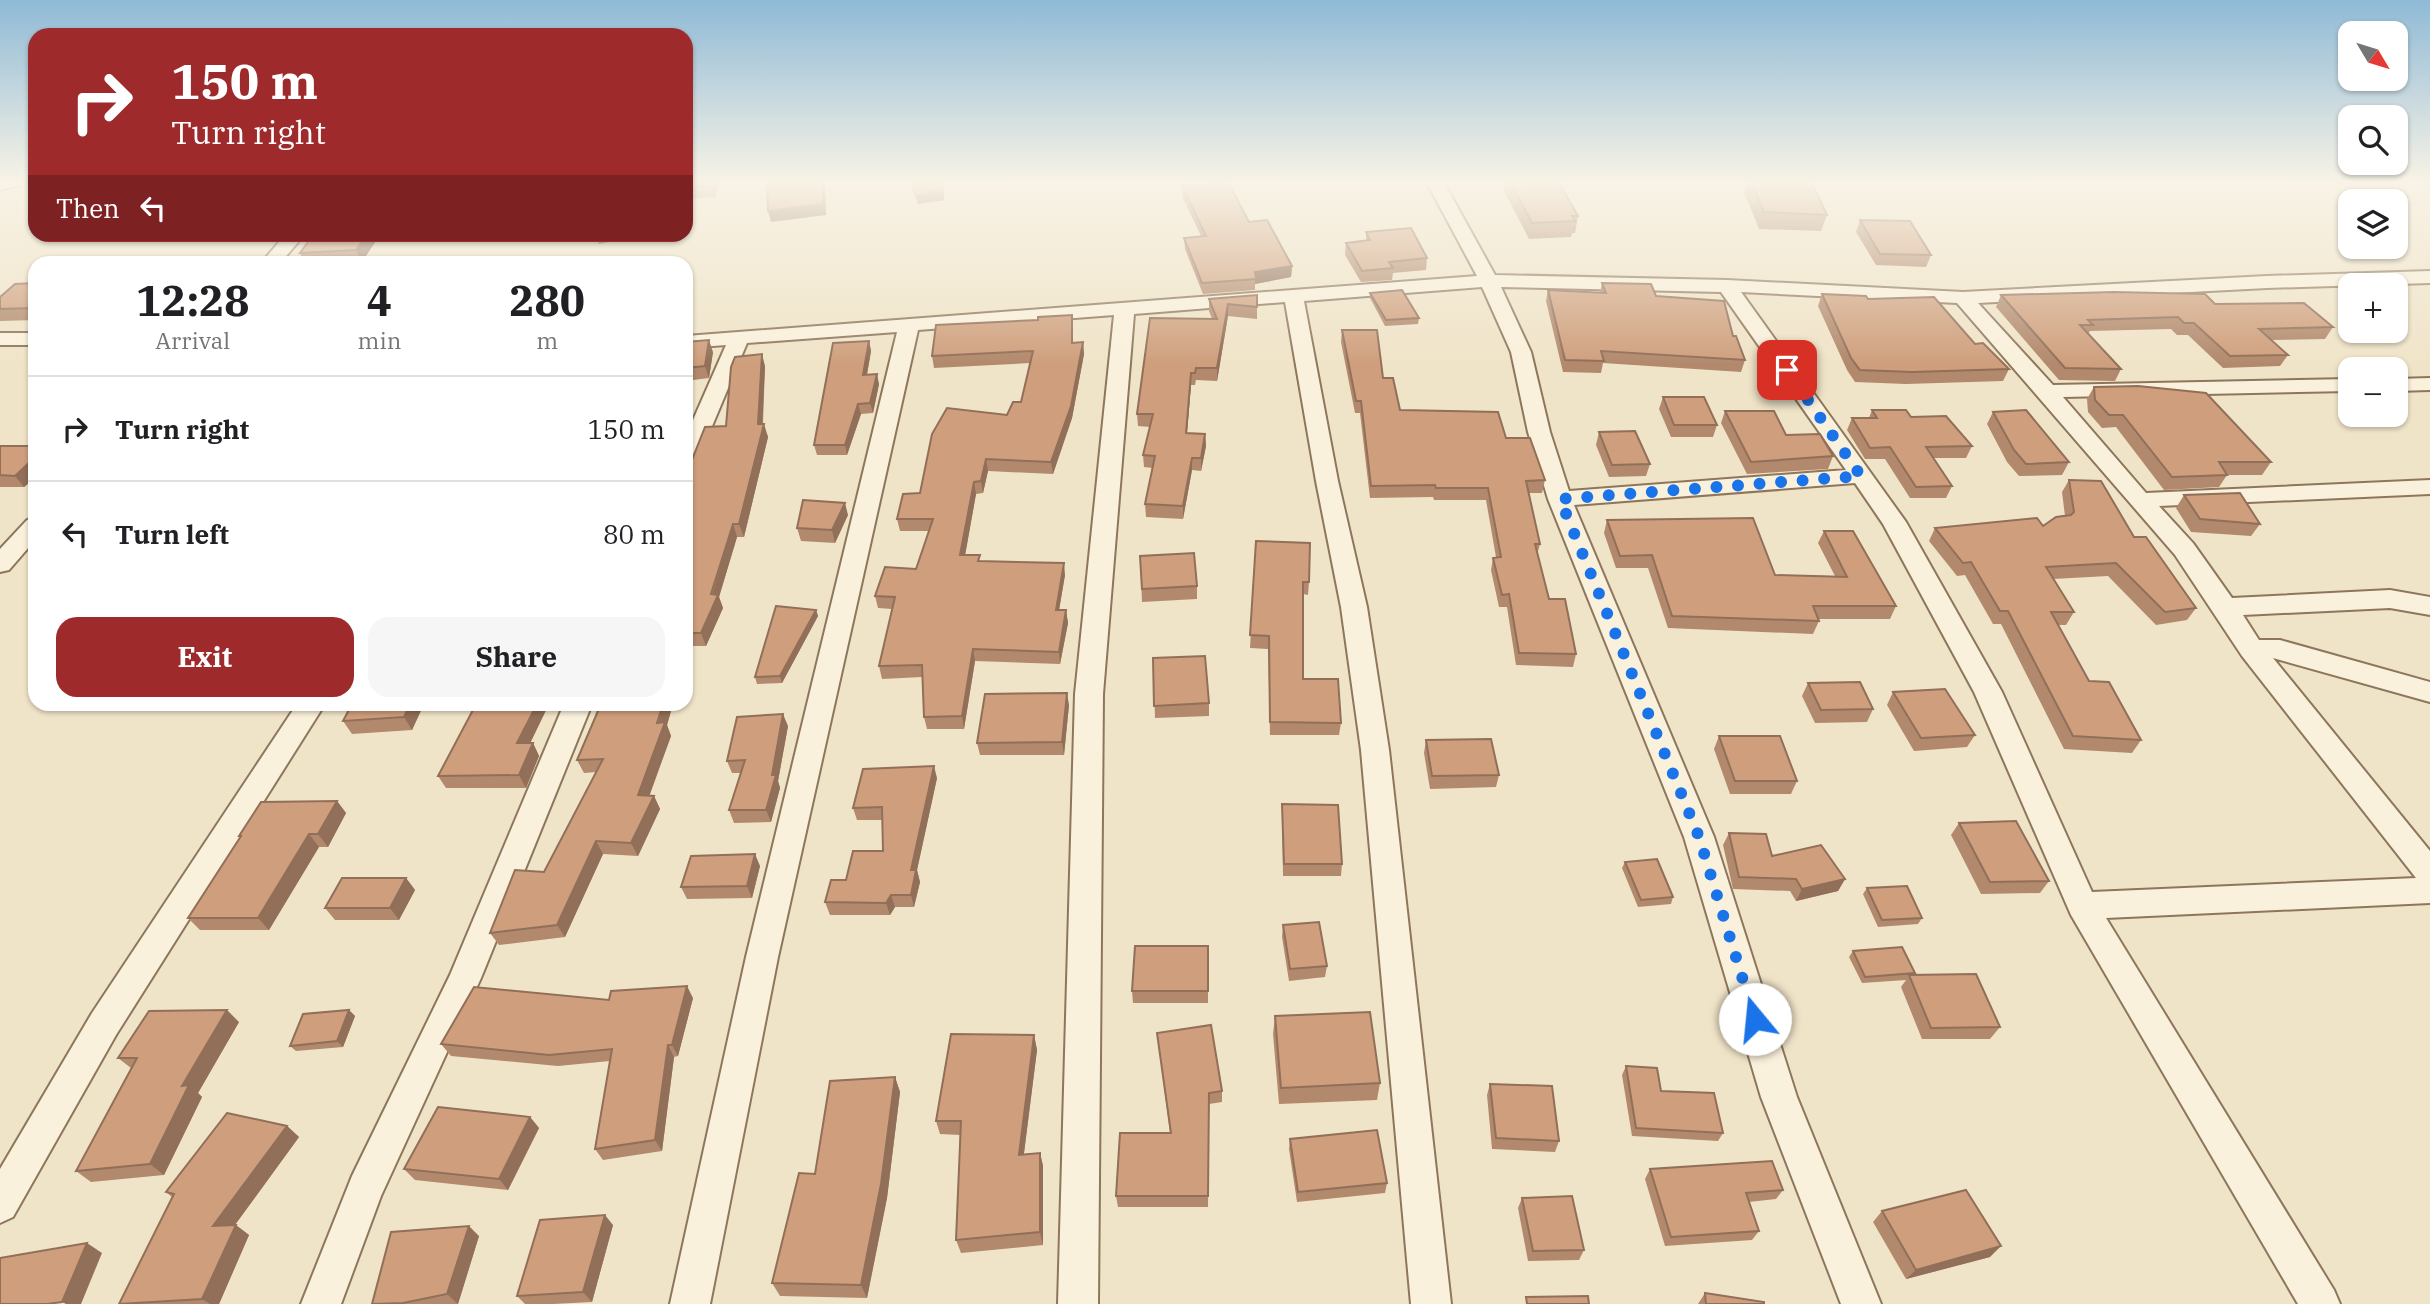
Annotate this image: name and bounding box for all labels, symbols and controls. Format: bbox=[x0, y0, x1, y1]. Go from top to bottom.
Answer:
north arrow bbox=[2338, 21, 2408, 91]
map controls bbox=[2338, 21, 2408, 427]
text: 150 m bbox=[171, 49, 318, 112]
icon: right bbox=[56, 56, 147, 147]
button: search bbox=[2338, 105, 2408, 175]
text: Turn right bbox=[171, 111, 326, 153]
icon: left bbox=[134, 189, 172, 227]
button: layers bbox=[2338, 189, 2408, 259]
text: Then bbox=[56, 191, 120, 225]
text: 12:28 bbox=[136, 273, 250, 328]
text: 4 bbox=[367, 273, 392, 328]
text: 280 bbox=[509, 273, 585, 328]
button: + bbox=[2338, 273, 2408, 343]
text: Arrival bbox=[155, 325, 230, 355]
text: min bbox=[358, 325, 401, 355]
text: m bbox=[536, 325, 558, 355]
pin bbox=[1757, 340, 1817, 400]
icon: arrive bbox=[1768, 351, 1806, 389]
button: − bbox=[2338, 357, 2408, 427]
icon: right bbox=[56, 410, 94, 448]
text: Turn right bbox=[115, 412, 249, 446]
text: 150 m bbox=[587, 412, 665, 446]
icon: left bbox=[56, 515, 94, 553]
text: Turn left bbox=[115, 517, 229, 551]
text: 80 m bbox=[603, 517, 665, 551]
button: Exit bbox=[56, 617, 354, 697]
button: Share bbox=[368, 617, 665, 697]
position arrow bbox=[1718, 982, 1792, 1056]

